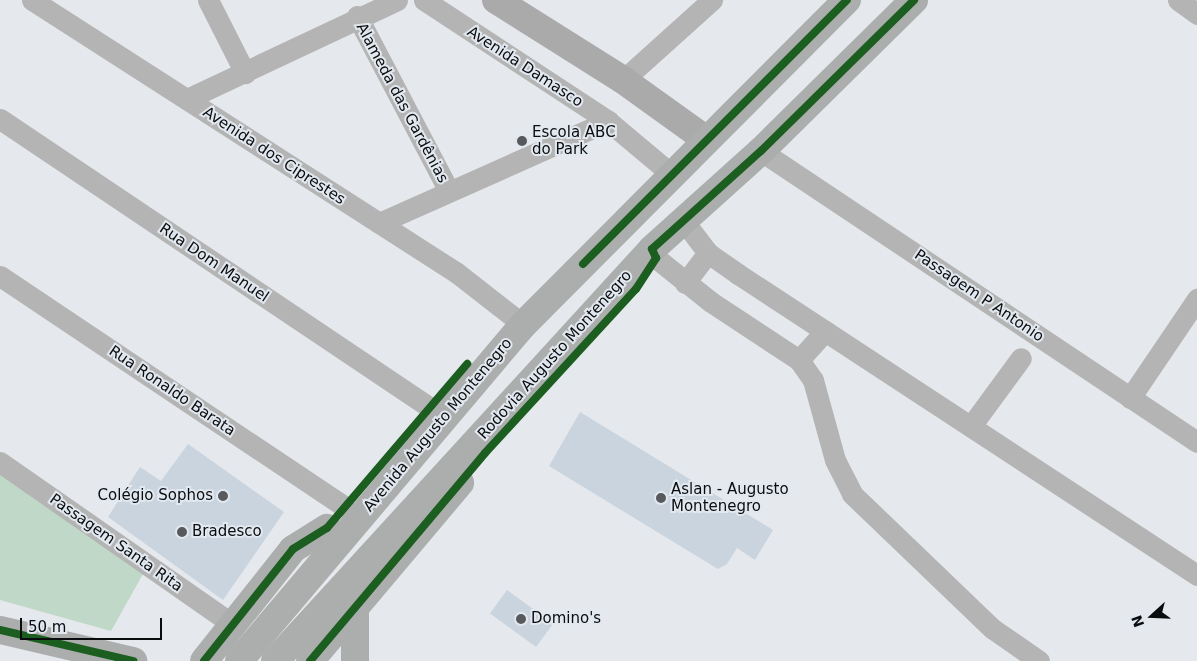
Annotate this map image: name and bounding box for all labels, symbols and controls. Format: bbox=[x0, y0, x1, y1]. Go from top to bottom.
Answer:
street label: Alameda das Gardênias bbox=[352, 20, 452, 186]
street label: Avenida Damasco bbox=[464, 23, 586, 111]
street label: Avenida dos Ciprestes bbox=[200, 103, 348, 209]
place label: Escola ABC do Park bbox=[532, 123, 616, 158]
marker: Escola ABC do Park bbox=[516, 135, 528, 147]
street label: Rua Dom Manuel bbox=[156, 220, 272, 306]
street label: Passagem P Antonio bbox=[911, 246, 1047, 346]
street label: Rodovia Augusto Montenegro bbox=[474, 267, 636, 443]
street label: Avenida Augusto Montenegro bbox=[360, 335, 516, 515]
street label: Rua Ronaldo Barata bbox=[105, 342, 239, 440]
place label: Aslan - Augusto Montenegro bbox=[671, 480, 789, 515]
place label: Colégio Sophos bbox=[98, 487, 213, 505]
street label: Passagem Santa Rita bbox=[46, 490, 186, 596]
marker: Colégio Sophos bbox=[217, 490, 229, 502]
marker: Aslan - Augusto Montenegro bbox=[655, 492, 667, 504]
place label: Bradesco bbox=[192, 523, 262, 541]
marker: Bradesco bbox=[176, 526, 188, 538]
north arrow bbox=[1127, 591, 1177, 641]
scale bar bbox=[22, 608, 165, 640]
place label: Domino's bbox=[531, 610, 601, 628]
marker: Domino's bbox=[515, 613, 527, 625]
text: N bbox=[1128, 613, 1147, 629]
text: 50 m bbox=[28, 618, 66, 636]

